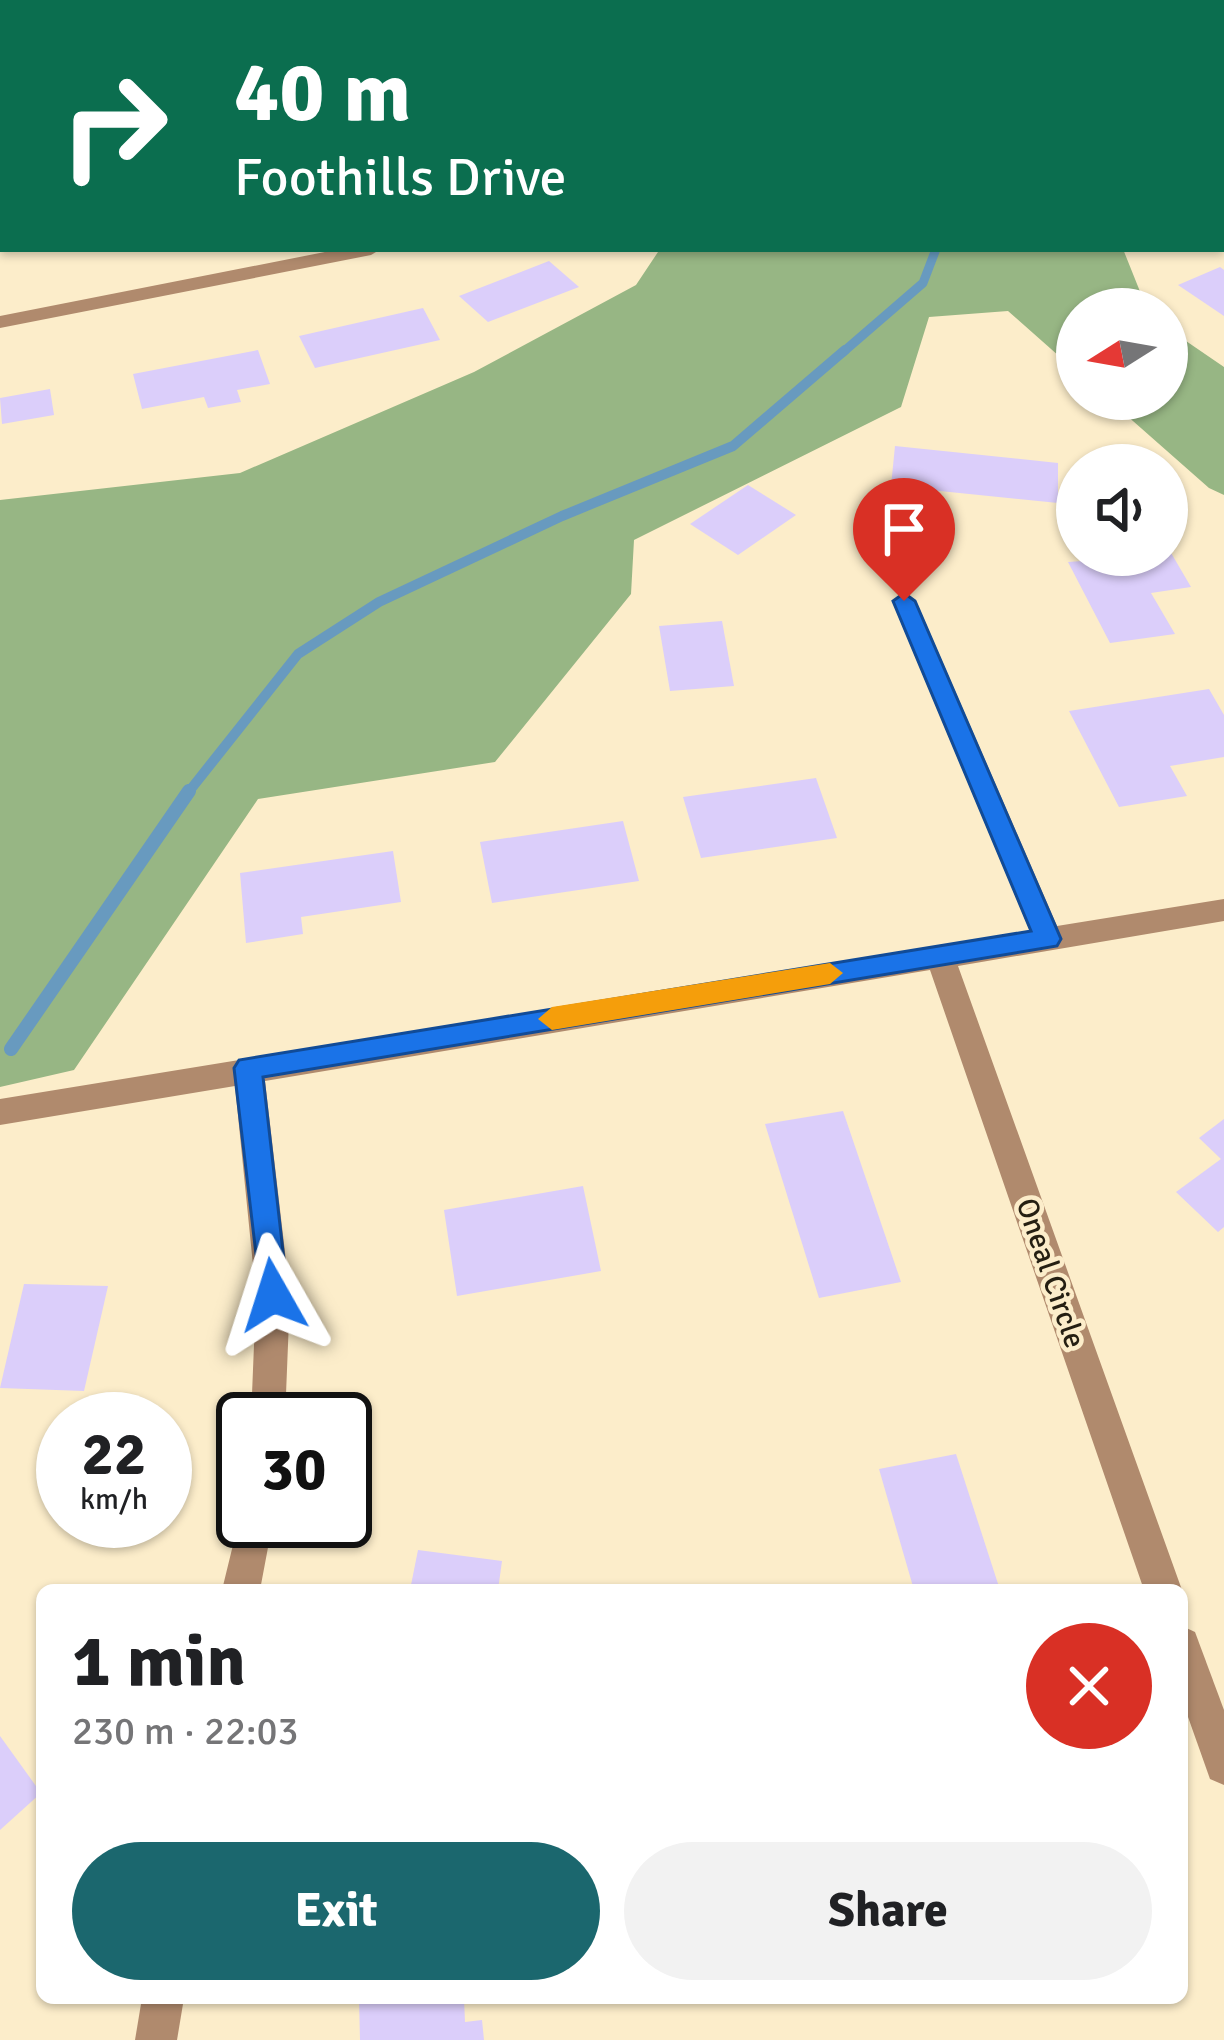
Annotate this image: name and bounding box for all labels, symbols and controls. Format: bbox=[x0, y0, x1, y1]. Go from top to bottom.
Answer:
text: 40 m bbox=[234, 41, 411, 145]
icon: right bbox=[36, 48, 192, 204]
text: Foothills Drive bbox=[234, 144, 567, 211]
north arrow bbox=[1056, 288, 1188, 420]
map controls bbox=[1056, 288, 1188, 576]
button: sound bbox=[1056, 444, 1188, 576]
pin bbox=[853, 478, 955, 601]
icon: arrive bbox=[871, 496, 937, 562]
street label: Oneal Circle bbox=[1008, 1193, 1093, 1353]
position arrow bbox=[210, 1232, 336, 1358]
speed limit sign: 30 bbox=[216, 1392, 372, 1548]
text: 22 bbox=[82, 1418, 146, 1492]
text: km/h bbox=[80, 1481, 148, 1518]
text: 1 min bbox=[72, 1617, 246, 1706]
button: close bbox=[1026, 1623, 1152, 1749]
text: 230 m · 22:03 bbox=[72, 1707, 299, 1755]
button: Exit bbox=[72, 1842, 600, 1980]
button: Share bbox=[624, 1842, 1152, 1980]

